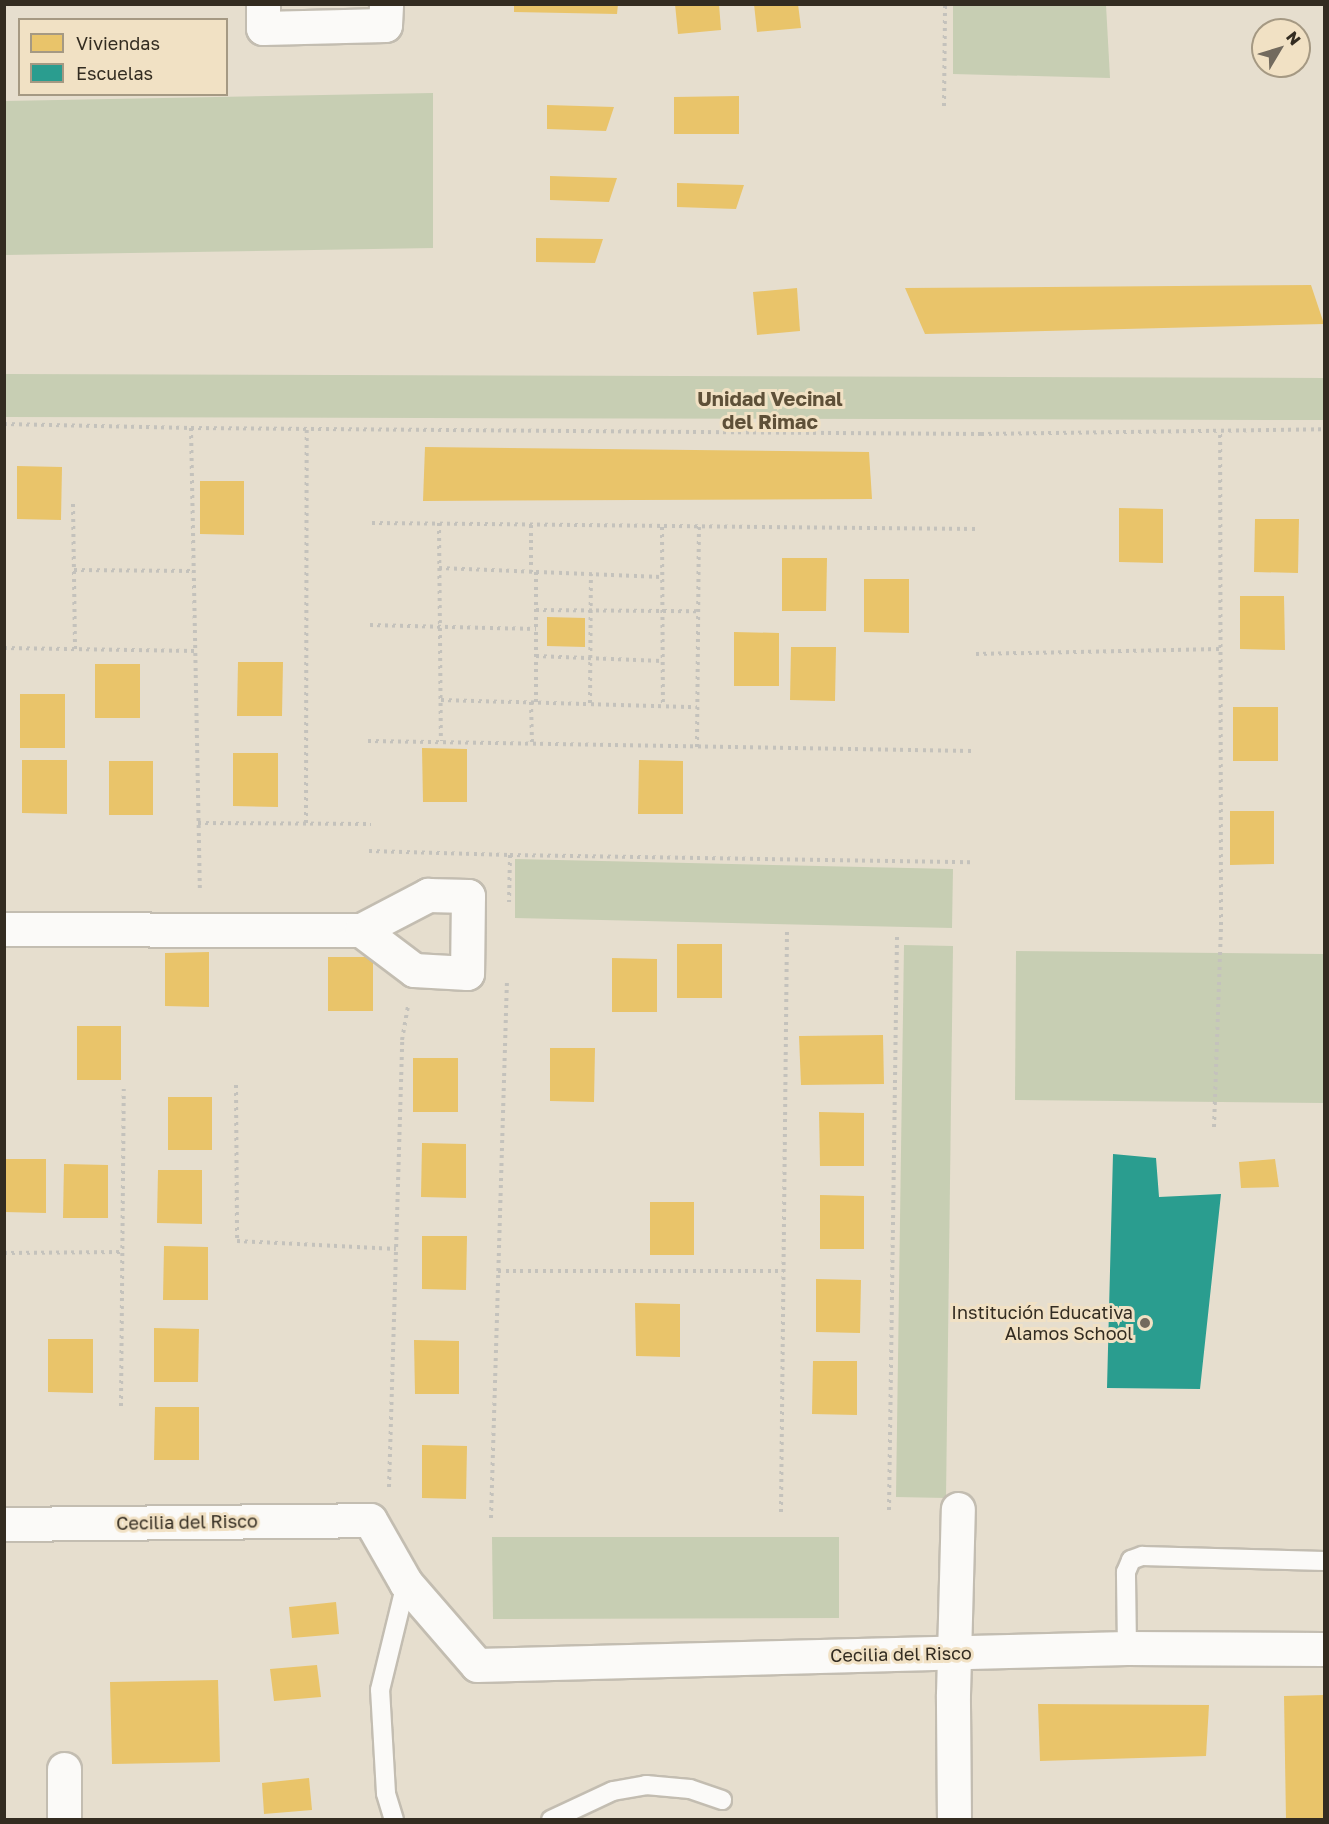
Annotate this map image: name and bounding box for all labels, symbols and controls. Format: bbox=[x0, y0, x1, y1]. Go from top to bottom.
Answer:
legend bbox=[18, 18, 228, 96]
north arrow bbox=[1251, 18, 1311, 78]
text: N bbox=[1282, 27, 1305, 49]
text: Viviendas bbox=[76, 32, 160, 54]
text: Escuelas bbox=[76, 62, 153, 84]
district label: Unidad Vecinal del Rimac bbox=[697, 386, 843, 433]
place label: Institución Educativa Alamos School bbox=[951, 1302, 1133, 1344]
marker: Institución Educativa Alamos School bbox=[1138, 1316, 1152, 1330]
street label: Cecilia del Risco bbox=[116, 1510, 258, 1534]
street label: Cecilia del Risco bbox=[830, 1642, 972, 1666]

